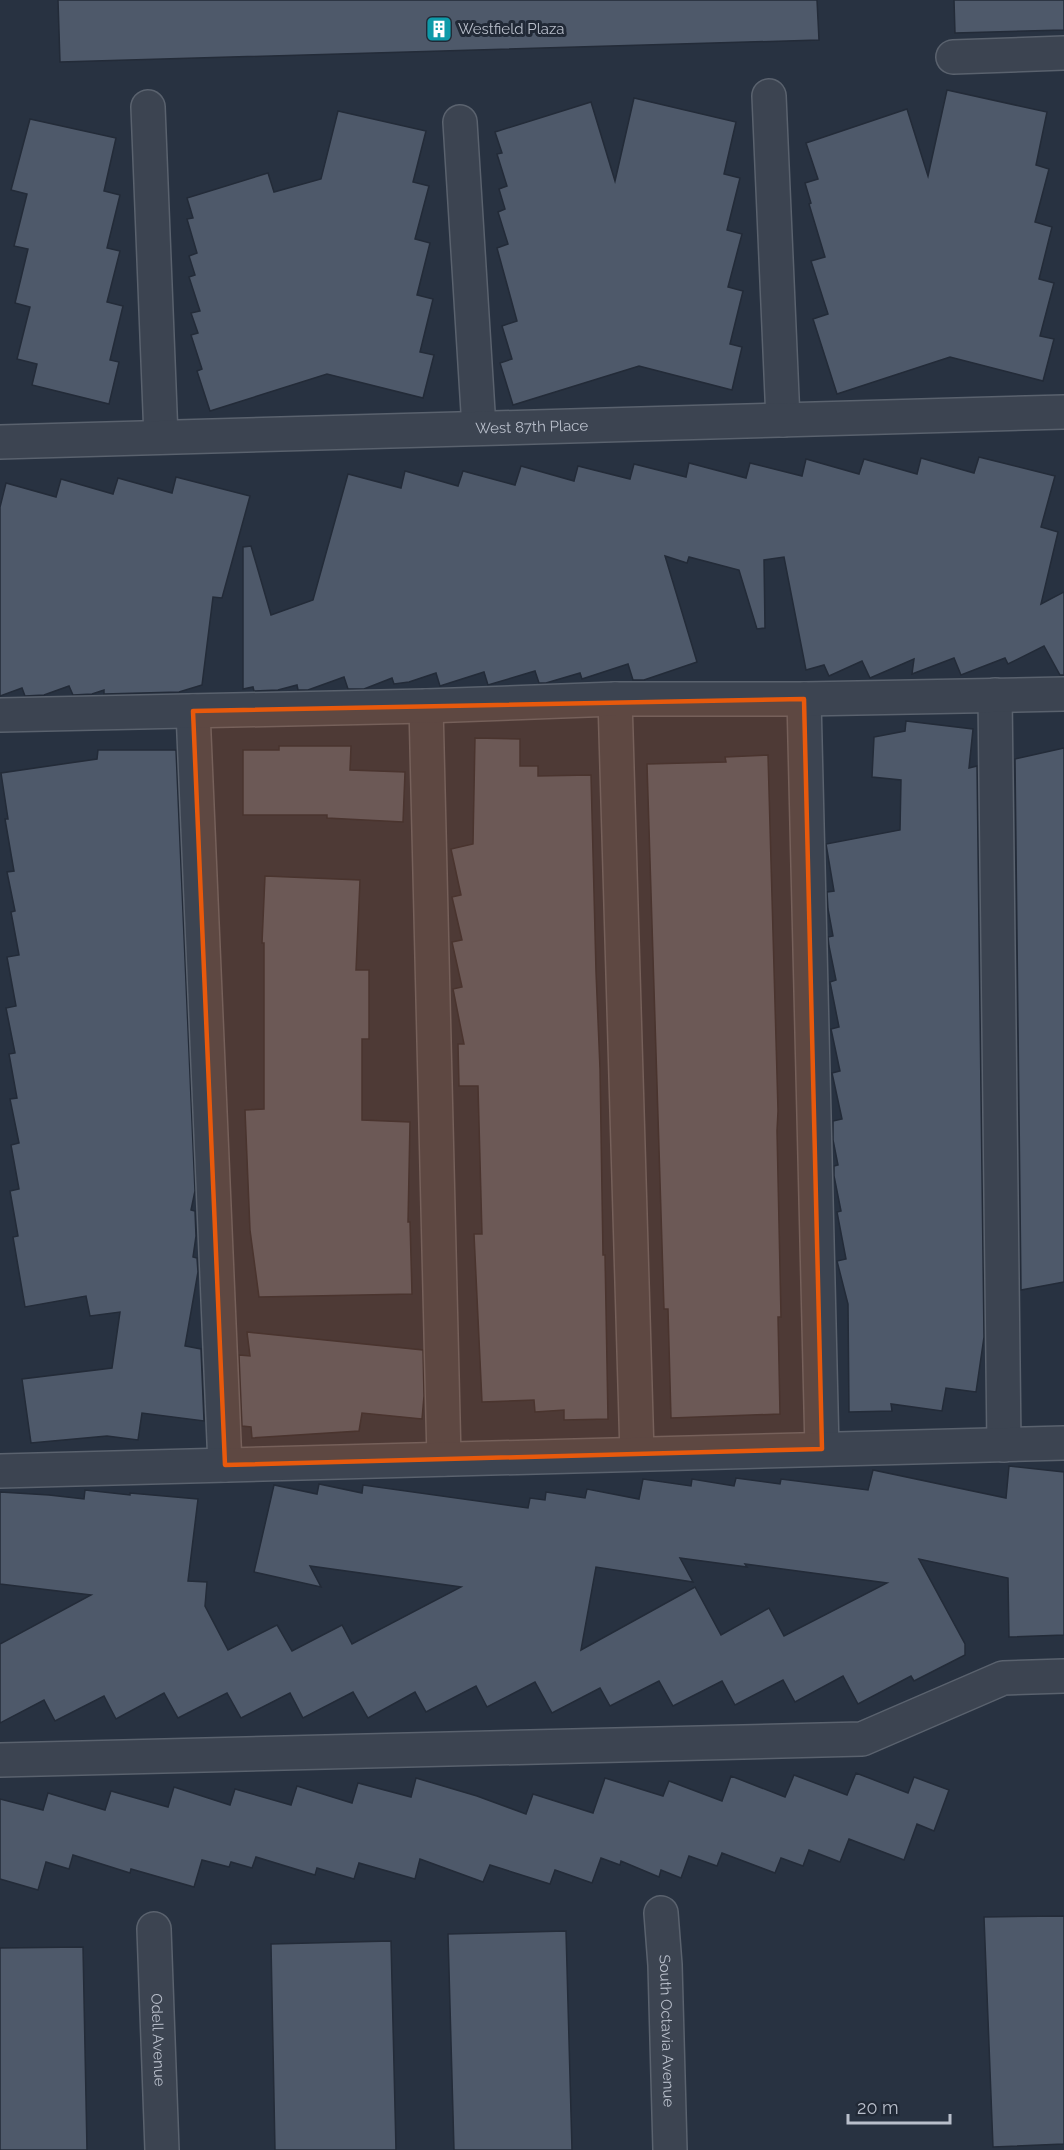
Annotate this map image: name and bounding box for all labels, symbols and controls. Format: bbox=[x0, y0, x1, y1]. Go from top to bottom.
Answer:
building icon: Westfield Plaza bbox=[424, 14, 454, 44]
place label: Westfield Plaza bbox=[458, 20, 565, 38]
street label: West 87th Place bbox=[475, 416, 589, 438]
street label: South Octavia Avenue bbox=[655, 1954, 678, 2108]
street label: Odell Avenue bbox=[147, 1993, 169, 2087]
scale bar bbox=[848, 2087, 950, 2125]
text: 20 m bbox=[857, 2097, 899, 2118]

